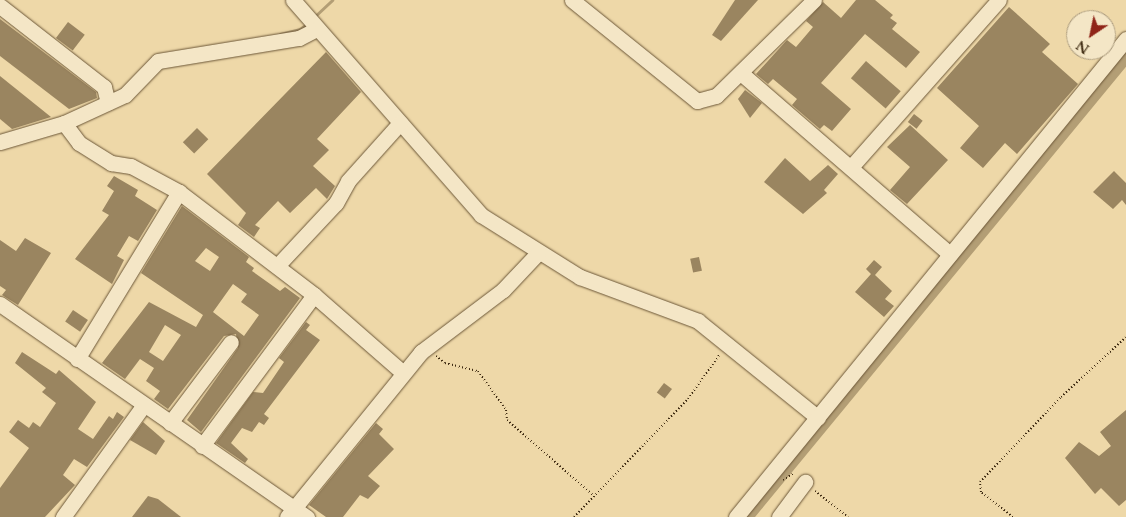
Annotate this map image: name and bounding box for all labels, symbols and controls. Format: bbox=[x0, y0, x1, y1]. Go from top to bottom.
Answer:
north arrow bbox=[1066, 10, 1116, 60]
text: N bbox=[1073, 36, 1093, 58]

